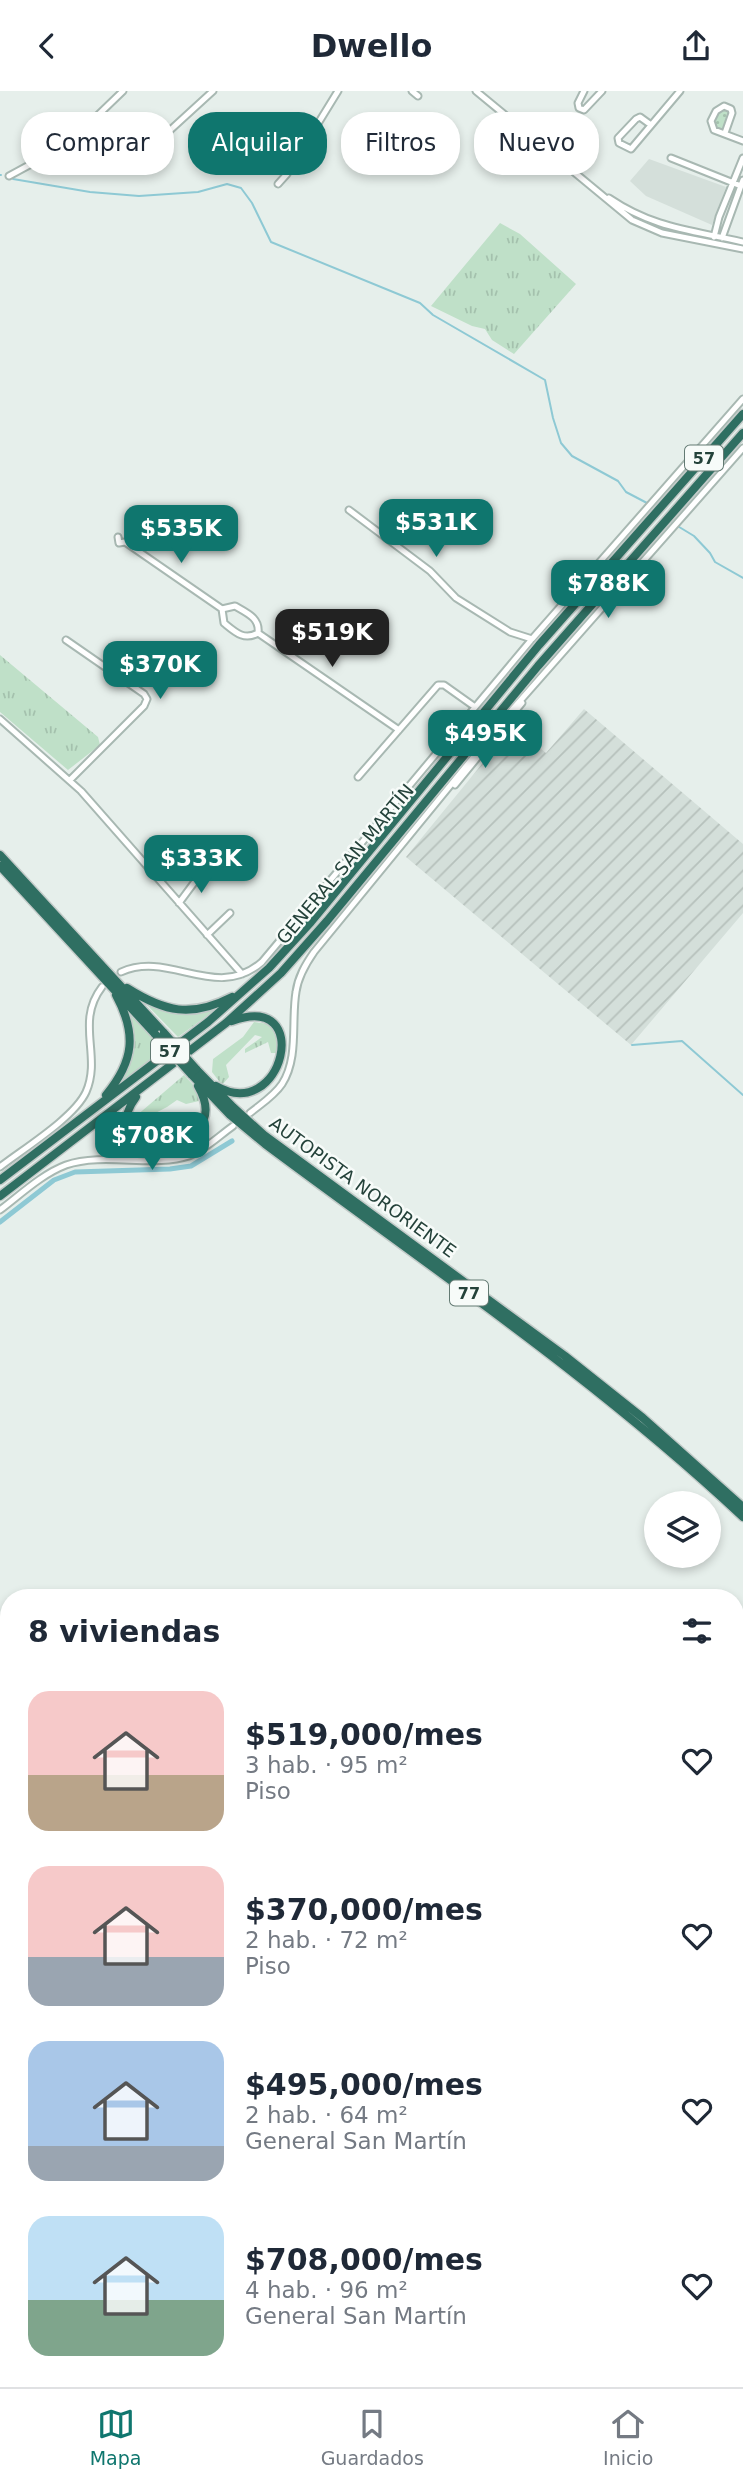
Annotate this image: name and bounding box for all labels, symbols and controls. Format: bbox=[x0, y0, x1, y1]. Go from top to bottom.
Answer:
icon: back bbox=[28, 27, 66, 65]
text: Dwello bbox=[311, 27, 432, 65]
icon: share bbox=[677, 27, 715, 65]
chip: Comprar bbox=[21, 112, 174, 175]
chip: Alquilar bbox=[188, 112, 327, 175]
chip: Filtros bbox=[341, 112, 460, 175]
chip: Nuevo bbox=[474, 112, 599, 175]
road number: 57 bbox=[685, 445, 723, 471]
pin: $531K bbox=[387, 499, 485, 559]
pin: $535K bbox=[132, 505, 230, 565]
text: $531K bbox=[395, 509, 477, 535]
text: $535K bbox=[140, 515, 222, 541]
pin: $788K bbox=[559, 561, 657, 620]
text: $788K bbox=[567, 570, 649, 596]
pin: $519K bbox=[283, 609, 381, 669]
text: $519K bbox=[291, 619, 373, 645]
pin: $370K bbox=[111, 641, 209, 701]
text: $370K bbox=[119, 651, 201, 677]
pin: $495K bbox=[436, 711, 534, 770]
text: $495K bbox=[444, 720, 526, 746]
street label: GENERAL SAN MARTÍN bbox=[272, 780, 418, 948]
pin: $333K bbox=[152, 835, 250, 895]
text: $333K bbox=[160, 845, 242, 871]
road number: 57 bbox=[151, 1039, 189, 1063]
pin: $708K bbox=[103, 1112, 201, 1172]
street label: AUTOPISTA NORORIENTE bbox=[266, 1112, 460, 1262]
text: $708K bbox=[111, 1122, 193, 1148]
road number: 77 bbox=[450, 1281, 488, 1305]
map controls bbox=[644, 1491, 721, 1568]
button: layers bbox=[644, 1491, 721, 1568]
icon: filters bbox=[678, 1612, 716, 1650]
text: 8 viviendas bbox=[28, 1614, 220, 1649]
text: $519,000/mes bbox=[245, 1717, 483, 1752]
icon: home bbox=[84, 1719, 168, 1803]
icon: heart bbox=[678, 1742, 716, 1780]
text: 3 hab. · 95 m² bbox=[245, 1752, 408, 1778]
text: Piso bbox=[245, 1778, 291, 1804]
text: $370,000/mes bbox=[245, 1892, 483, 1927]
icon: home bbox=[84, 1894, 168, 1978]
icon: heart bbox=[678, 1917, 716, 1955]
text: 2 hab. · 72 m² bbox=[245, 1927, 408, 1953]
text: Piso bbox=[245, 1953, 291, 1979]
text: $495,000/mes bbox=[245, 2067, 483, 2102]
icon: home bbox=[84, 2069, 168, 2153]
icon: heart bbox=[678, 2092, 716, 2130]
text: 2 hab. · 64 m² bbox=[245, 2102, 408, 2128]
text: General San Martín bbox=[245, 2128, 467, 2154]
text: $708,000/mes bbox=[245, 2242, 483, 2277]
icon: home bbox=[84, 2244, 168, 2328]
icon: heart bbox=[678, 2267, 716, 2305]
text: 4 hab. · 96 m² bbox=[245, 2277, 408, 2303]
text: General San Martín bbox=[245, 2303, 467, 2329]
tab: Mapa bbox=[90, 2405, 141, 2469]
tab: Guardados bbox=[321, 2405, 424, 2469]
tab: Inicio bbox=[603, 2405, 653, 2469]

